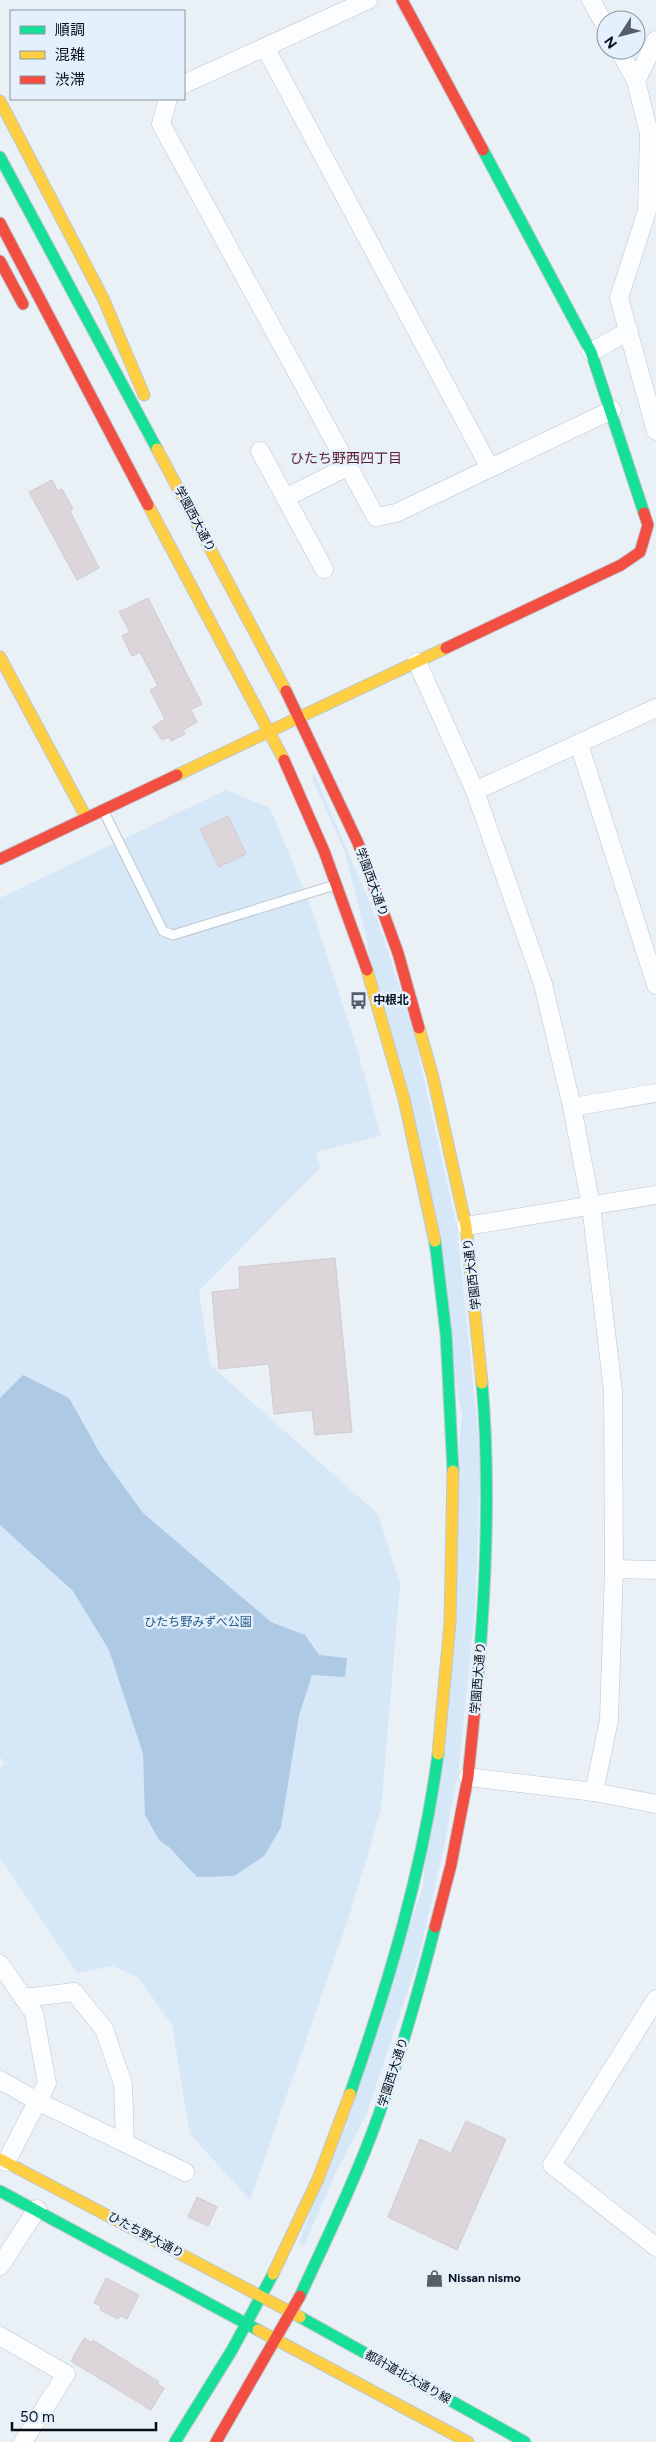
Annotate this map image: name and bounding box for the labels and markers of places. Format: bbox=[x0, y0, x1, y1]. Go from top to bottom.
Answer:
bus stop icon: 中根北 bbox=[349, 990, 369, 1010]
place label: 中根北 bbox=[373, 993, 409, 1007]
shop icon: Nissan nismo bbox=[424, 2268, 444, 2288]
place label: Nissan nismo bbox=[448, 2271, 521, 2285]

